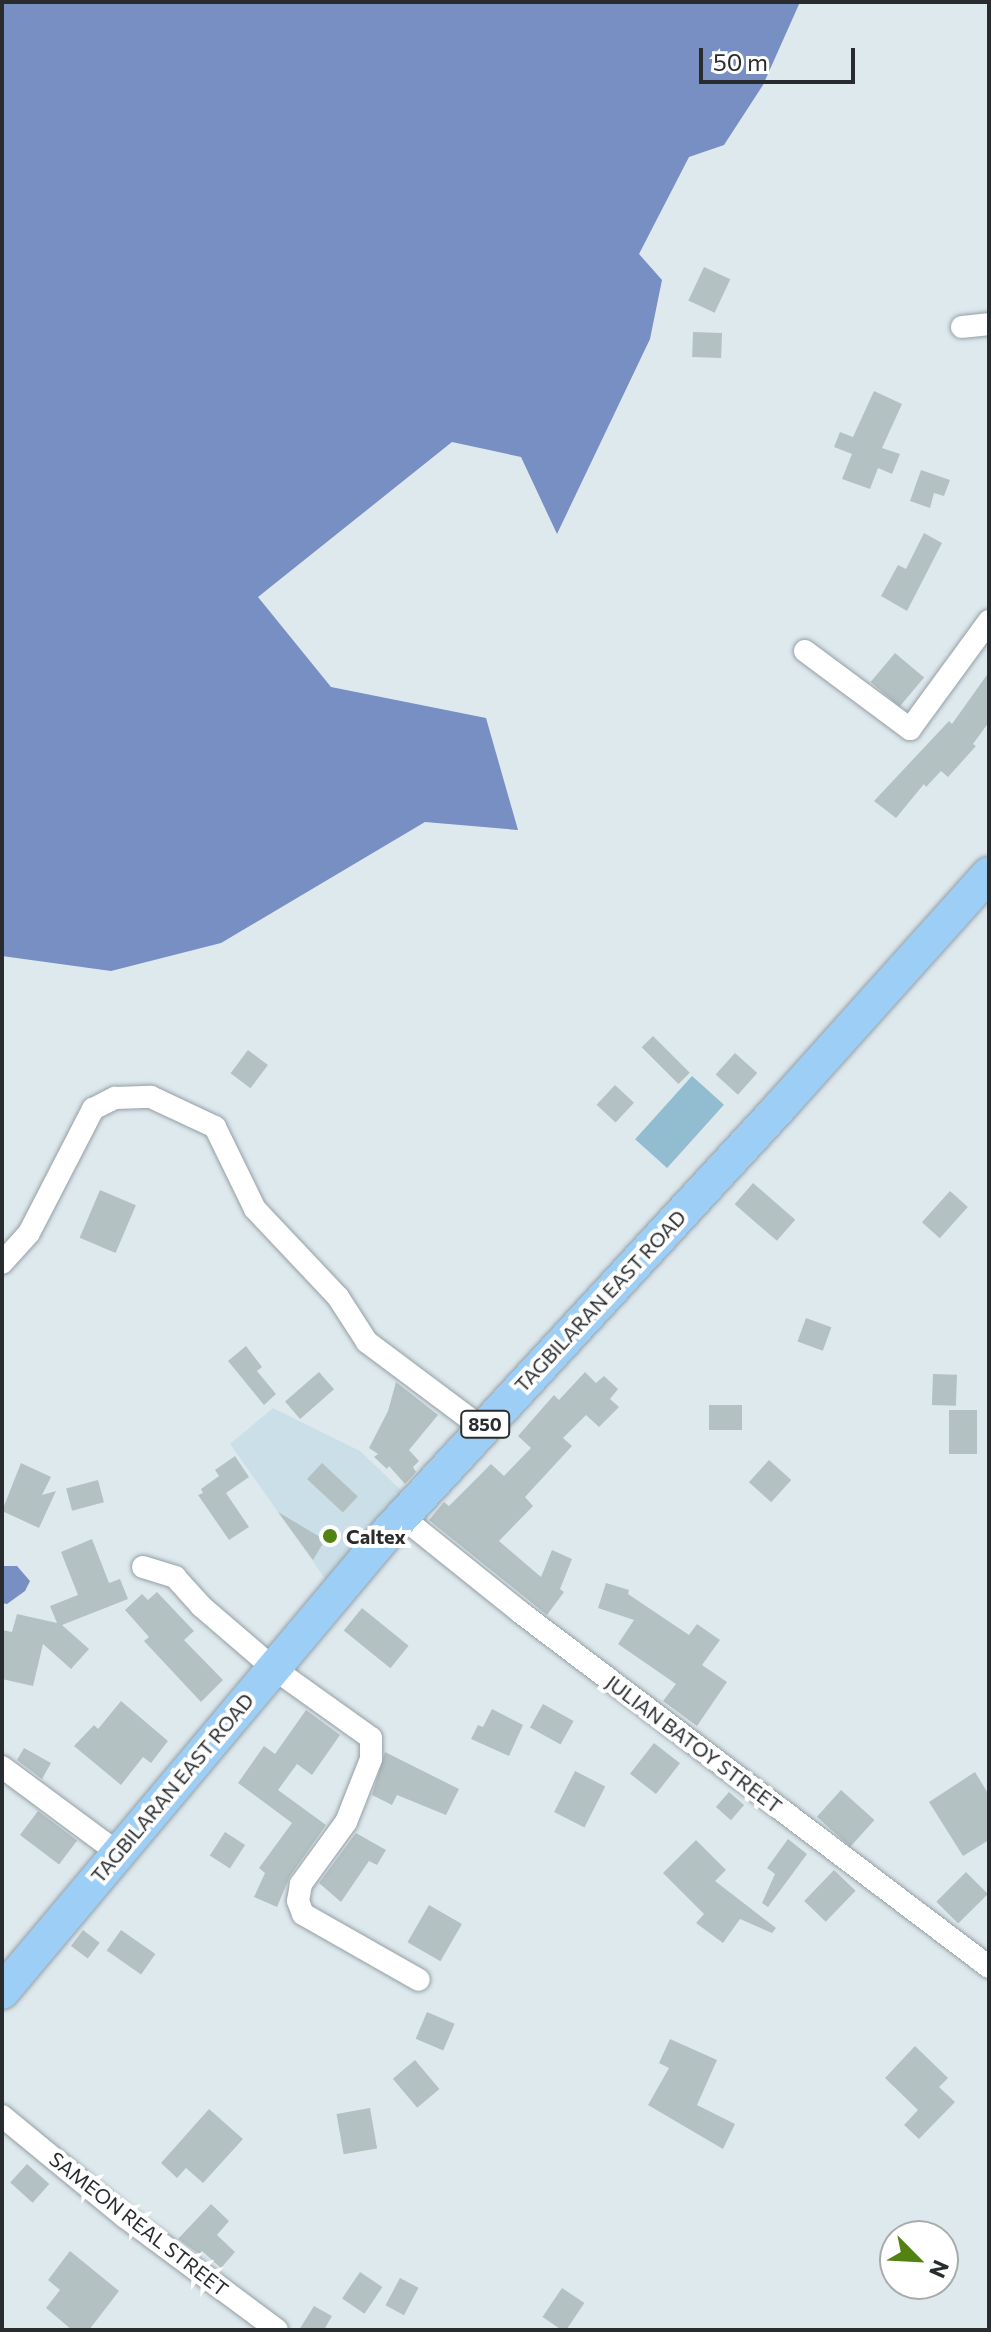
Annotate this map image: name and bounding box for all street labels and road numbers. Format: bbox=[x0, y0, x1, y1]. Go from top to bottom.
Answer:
street label: TAGBILARAN EAST ROAD bbox=[509, 1205, 691, 1397]
road number: 850 bbox=[459, 1410, 511, 1438]
street label: JULIAN BATOY STREET bbox=[601, 1670, 787, 1818]
street label: TAGBILARAN EAST ROAD bbox=[86, 1688, 258, 1888]
street label: SAMEON REAL STREET bbox=[45, 2147, 233, 2301]

